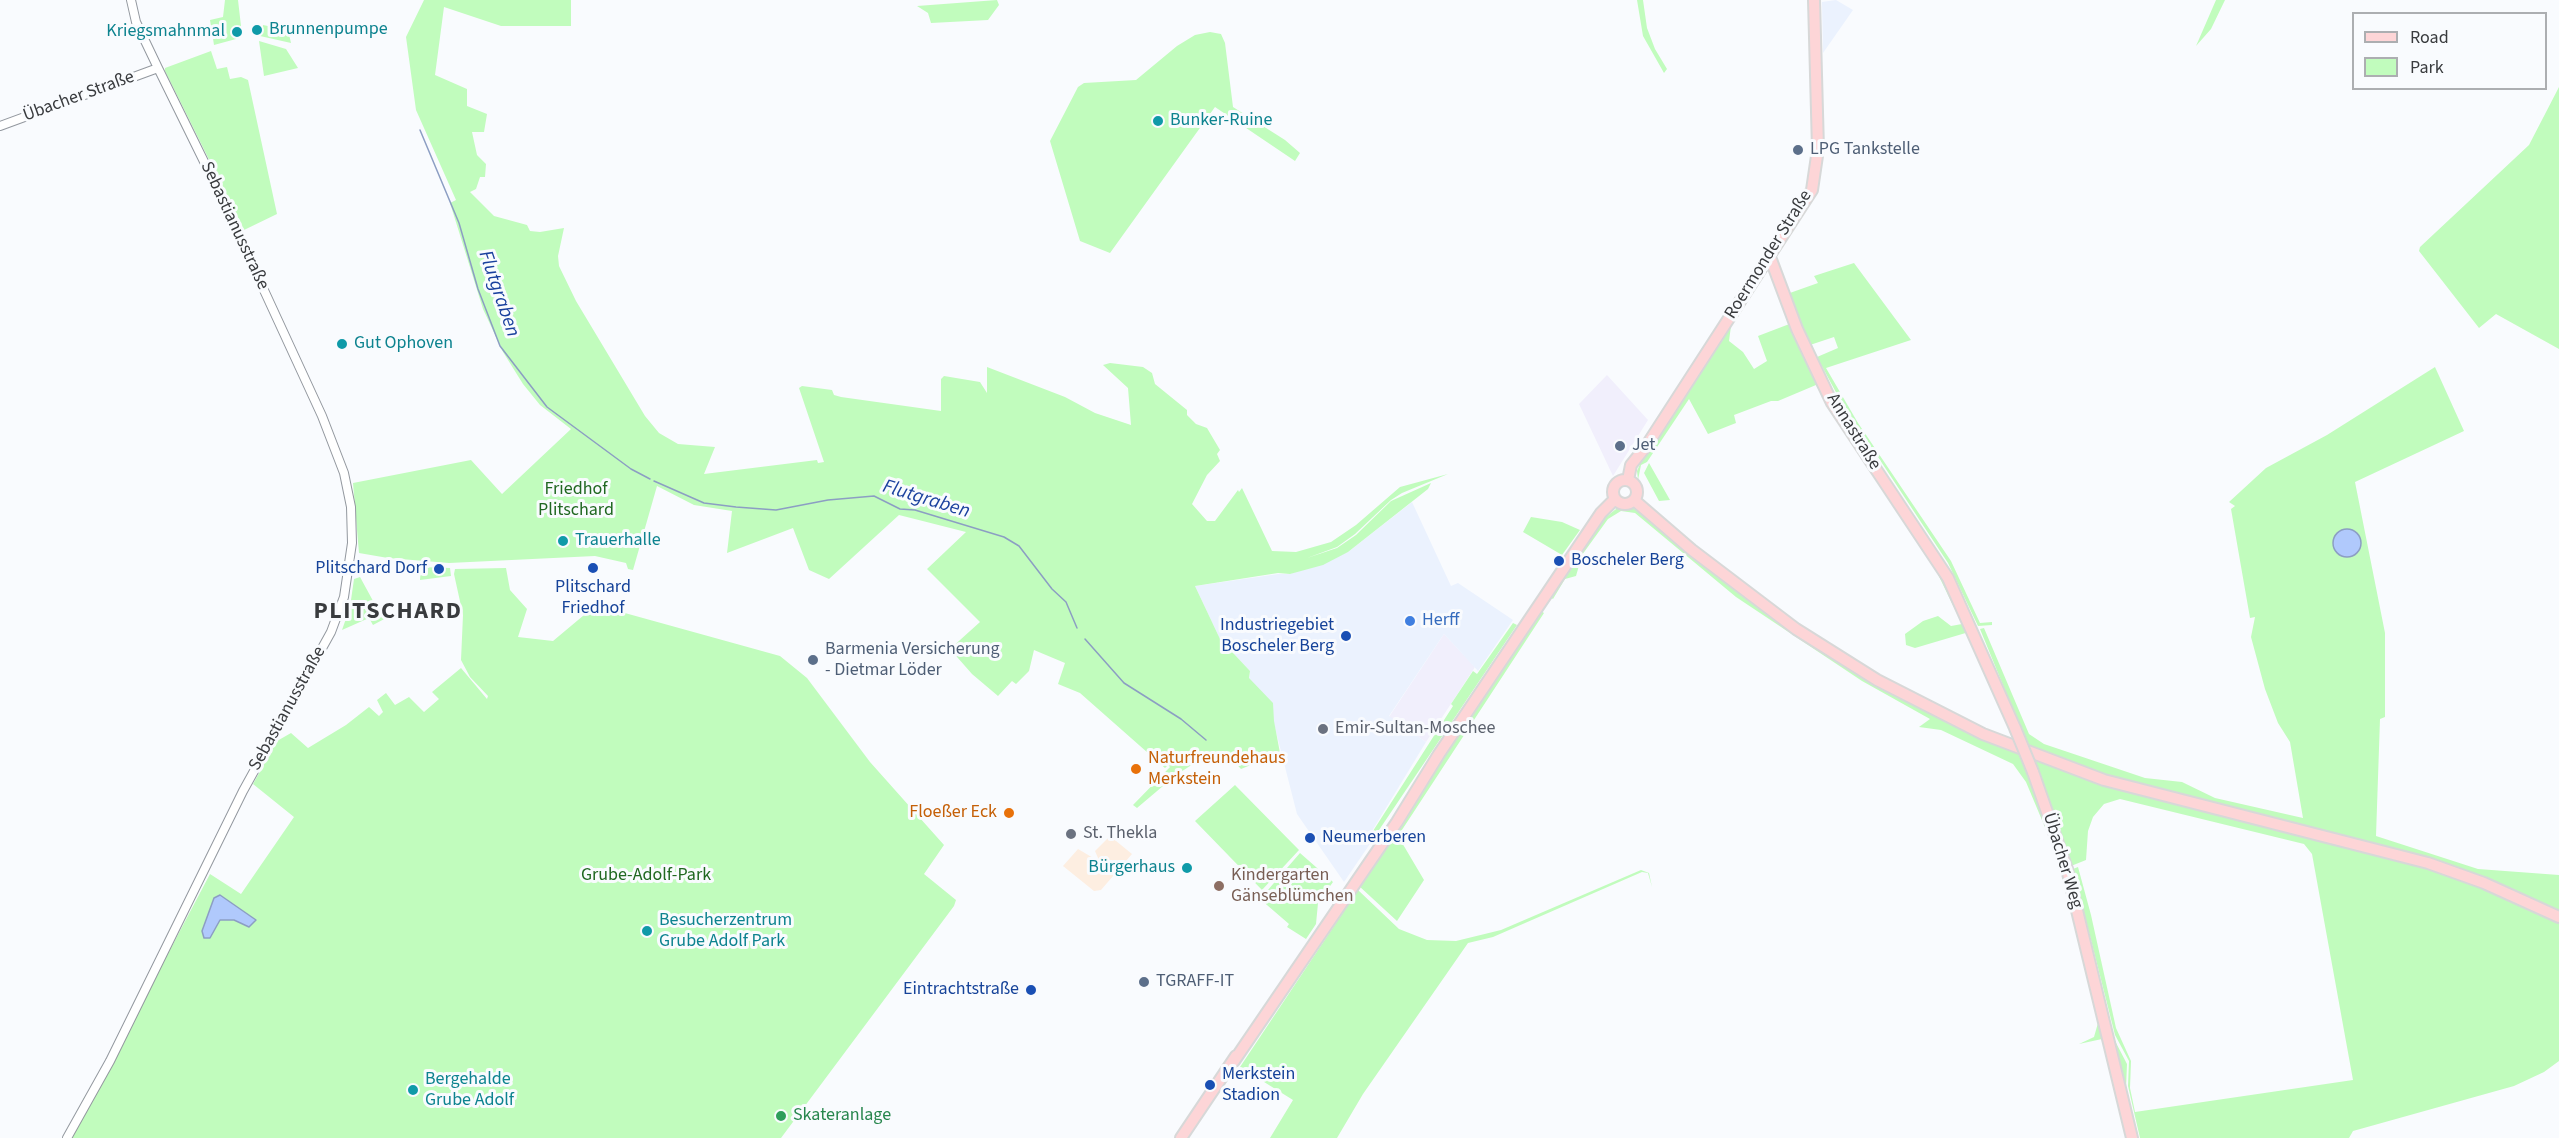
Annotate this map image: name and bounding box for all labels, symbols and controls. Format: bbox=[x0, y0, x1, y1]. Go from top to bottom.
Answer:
legend bbox=[2352, 12, 2547, 90]
place label: Brunnenpumpe bbox=[269, 19, 388, 41]
place label: Kriegsmahnmal bbox=[106, 21, 225, 43]
marker: Brunnenpumpe bbox=[250, 23, 264, 37]
marker: Kriegsmahnmal bbox=[230, 25, 244, 39]
text: Road bbox=[2410, 25, 2449, 50]
text: Park bbox=[2410, 55, 2444, 80]
street label: Übacher Straße bbox=[21, 67, 137, 127]
place label: Bunker-Ruine bbox=[1170, 110, 1272, 132]
marker: Bunker-Ruine bbox=[1151, 114, 1165, 128]
place label: LPG Tankstelle bbox=[1810, 139, 1920, 161]
marker: LPG Tankstelle bbox=[1791, 143, 1805, 157]
street label: Sebastianusstraße bbox=[195, 159, 273, 293]
street label: Roermonder Straße bbox=[1721, 187, 1817, 323]
water label: Flutgraben bbox=[472, 248, 524, 340]
place label: Gut Ophoven bbox=[354, 333, 453, 355]
marker: Gut Ophoven bbox=[335, 337, 349, 351]
street label: Annastraße bbox=[1821, 390, 1885, 474]
place label: Jet bbox=[1632, 435, 1655, 457]
marker: Jet bbox=[1613, 439, 1627, 453]
water label: Flutgraben bbox=[880, 475, 972, 525]
park label: Friedhof Plitschard bbox=[538, 479, 614, 522]
place label: Trauerhalle bbox=[575, 530, 661, 552]
marker: Trauerhalle bbox=[556, 534, 570, 548]
place label: Boscheler Berg bbox=[1571, 550, 1684, 572]
marker: Boscheler Berg bbox=[1552, 554, 1566, 568]
place label: Plitschard Dorf bbox=[315, 558, 427, 580]
marker: Plitschard Friedhof bbox=[586, 561, 600, 575]
marker: Plitschard Dorf bbox=[432, 562, 446, 576]
place label: Plitschard Friedhof bbox=[555, 577, 631, 620]
district label: PLITSCHARD bbox=[314, 599, 462, 627]
place label: Herff bbox=[1422, 610, 1459, 632]
marker: Herff bbox=[1403, 614, 1417, 628]
place label: Industriegebiet Boscheler Berg bbox=[1220, 615, 1334, 658]
marker: Industriegebiet Boscheler Berg bbox=[1339, 629, 1353, 643]
place label: Barmenia Versicherung - Dietmar Löder bbox=[825, 639, 1000, 682]
street label: Sebastianusstraße bbox=[245, 643, 331, 775]
marker: Barmenia Versicherung - Dietmar Löder bbox=[806, 653, 820, 667]
place label: Emir-Sultan-Moschee bbox=[1335, 718, 1495, 740]
marker: Emir-Sultan-Moschee bbox=[1316, 722, 1330, 736]
place label: Naturfreundehaus Merkstein bbox=[1148, 748, 1286, 790]
marker: Naturfreundehaus Merkstein bbox=[1129, 762, 1143, 776]
place label: Floeßer Eck bbox=[909, 802, 997, 824]
marker: Floeßer Eck bbox=[1002, 806, 1016, 820]
street label: Übacher Weg bbox=[2037, 810, 2087, 912]
place label: St. Thekla bbox=[1083, 823, 1157, 845]
marker: St. Thekla bbox=[1064, 827, 1078, 841]
place label: Neumerberen bbox=[1322, 827, 1426, 849]
marker: Neumerberen bbox=[1303, 831, 1317, 845]
place label: Bürgerhaus bbox=[1088, 857, 1175, 879]
marker: Bürgerhaus bbox=[1180, 861, 1194, 875]
park label: Grube-Adolf-Park bbox=[581, 865, 711, 887]
place label: Kindergarten Gänseblümchen bbox=[1231, 865, 1354, 908]
marker: Kindergarten Gänseblümchen bbox=[1212, 879, 1226, 893]
place label: Besucherzentrum Grube Adolf Park bbox=[659, 910, 792, 952]
marker: Besucherzentrum Grube Adolf Park bbox=[640, 924, 654, 938]
place label: TGRAFF-IT bbox=[1156, 971, 1234, 993]
marker: TGRAFF-IT bbox=[1137, 975, 1151, 989]
place label: Eintrachtstraße bbox=[903, 979, 1019, 1001]
marker: Eintrachtstraße bbox=[1024, 983, 1038, 997]
place label: Merkstein Stadion bbox=[1222, 1064, 1295, 1106]
place label: Bergehalde Grube Adolf bbox=[425, 1069, 514, 1112]
marker: Merkstein Stadion bbox=[1203, 1078, 1217, 1092]
marker: Bergehalde Grube Adolf bbox=[406, 1083, 420, 1097]
place label: Skateranlage bbox=[793, 1105, 891, 1127]
marker: Skateranlage bbox=[774, 1109, 788, 1123]

